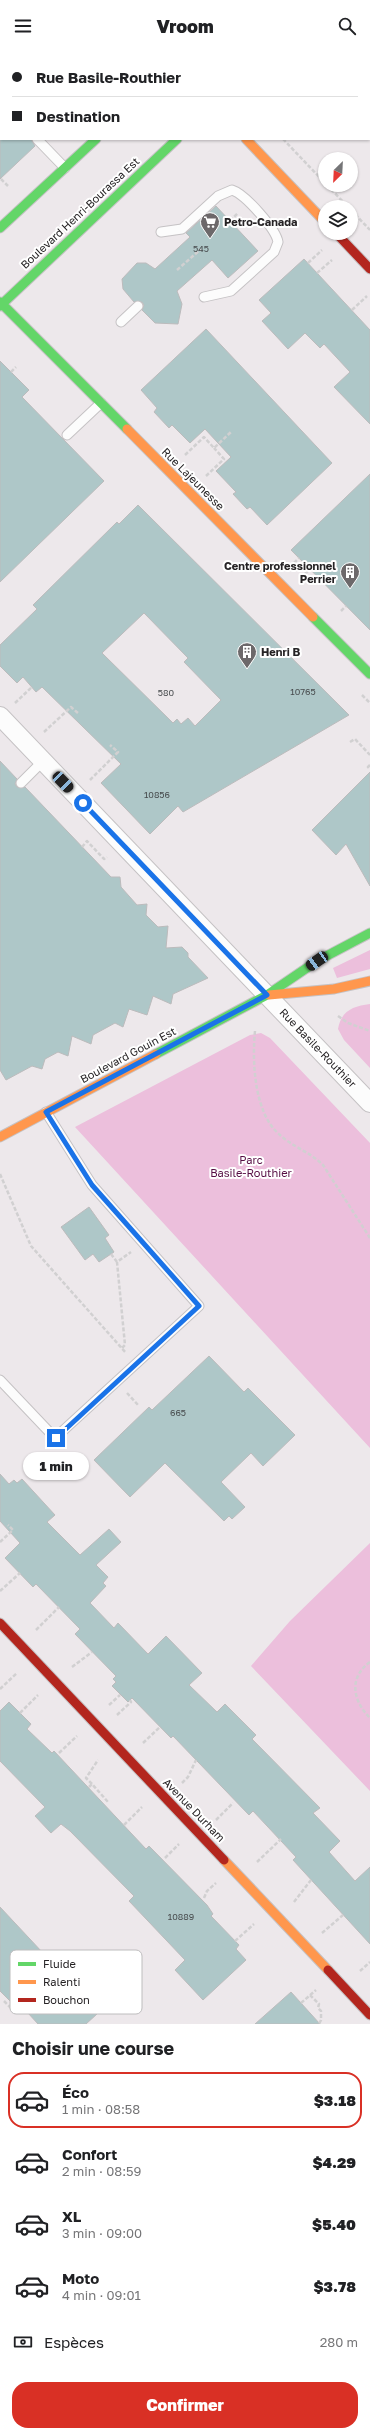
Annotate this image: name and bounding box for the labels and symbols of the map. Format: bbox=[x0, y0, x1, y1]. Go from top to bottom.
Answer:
north arrow bbox=[318, 152, 358, 192]
street label: Boulevard Henri-Bourassa Est bbox=[18, 154, 142, 271]
supermarket icon: Petro-Canada bbox=[199, 211, 221, 239]
place label: Petro-Canada bbox=[224, 215, 297, 228]
house number: 545 bbox=[193, 243, 209, 254]
street label: Rue Lajeunesse bbox=[159, 445, 227, 513]
place label: Centre professionnel Perrier bbox=[224, 559, 337, 585]
building icon: Centre professionnel Perrier bbox=[339, 561, 361, 589]
building icon: Henri B bbox=[236, 641, 258, 669]
place label: Henri B bbox=[261, 645, 301, 658]
house number: 10765 bbox=[290, 686, 316, 697]
house number: 580 bbox=[158, 687, 175, 698]
car bbox=[50, 769, 76, 795]
house number: 10856 bbox=[144, 789, 170, 800]
route start bbox=[74, 794, 92, 812]
car bbox=[304, 949, 330, 973]
street label: Rue Basile-Routhier bbox=[277, 1005, 360, 1090]
street label: Boulevard Gouin Est bbox=[78, 1024, 178, 1085]
park label: Parc Basile-Routhier bbox=[210, 1153, 293, 1179]
house number: 665 bbox=[170, 1407, 186, 1418]
route end bbox=[47, 1429, 65, 1447]
callout: 1 min bbox=[23, 1452, 89, 1480]
street label: Avenue Durham bbox=[161, 1775, 228, 1844]
house number: 10889 bbox=[168, 1911, 194, 1922]
legend bbox=[10, 1950, 142, 2014]
text: Fluide bbox=[43, 1957, 76, 1970]
text: Ralenti bbox=[43, 1975, 80, 1988]
text: Bouchon bbox=[43, 1993, 90, 2006]

